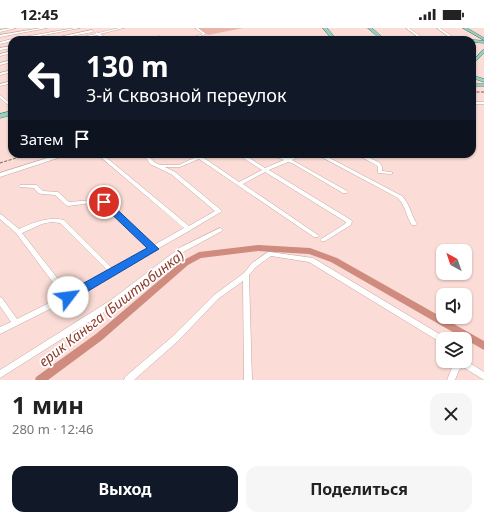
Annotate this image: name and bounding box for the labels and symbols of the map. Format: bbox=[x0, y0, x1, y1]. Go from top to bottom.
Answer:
pin bbox=[87, 185, 121, 219]
north arrow bbox=[436, 244, 472, 280]
water label: ерик Каньга (Биштюбинка) bbox=[34, 245, 188, 371]
position arrow bbox=[47, 276, 89, 318]

